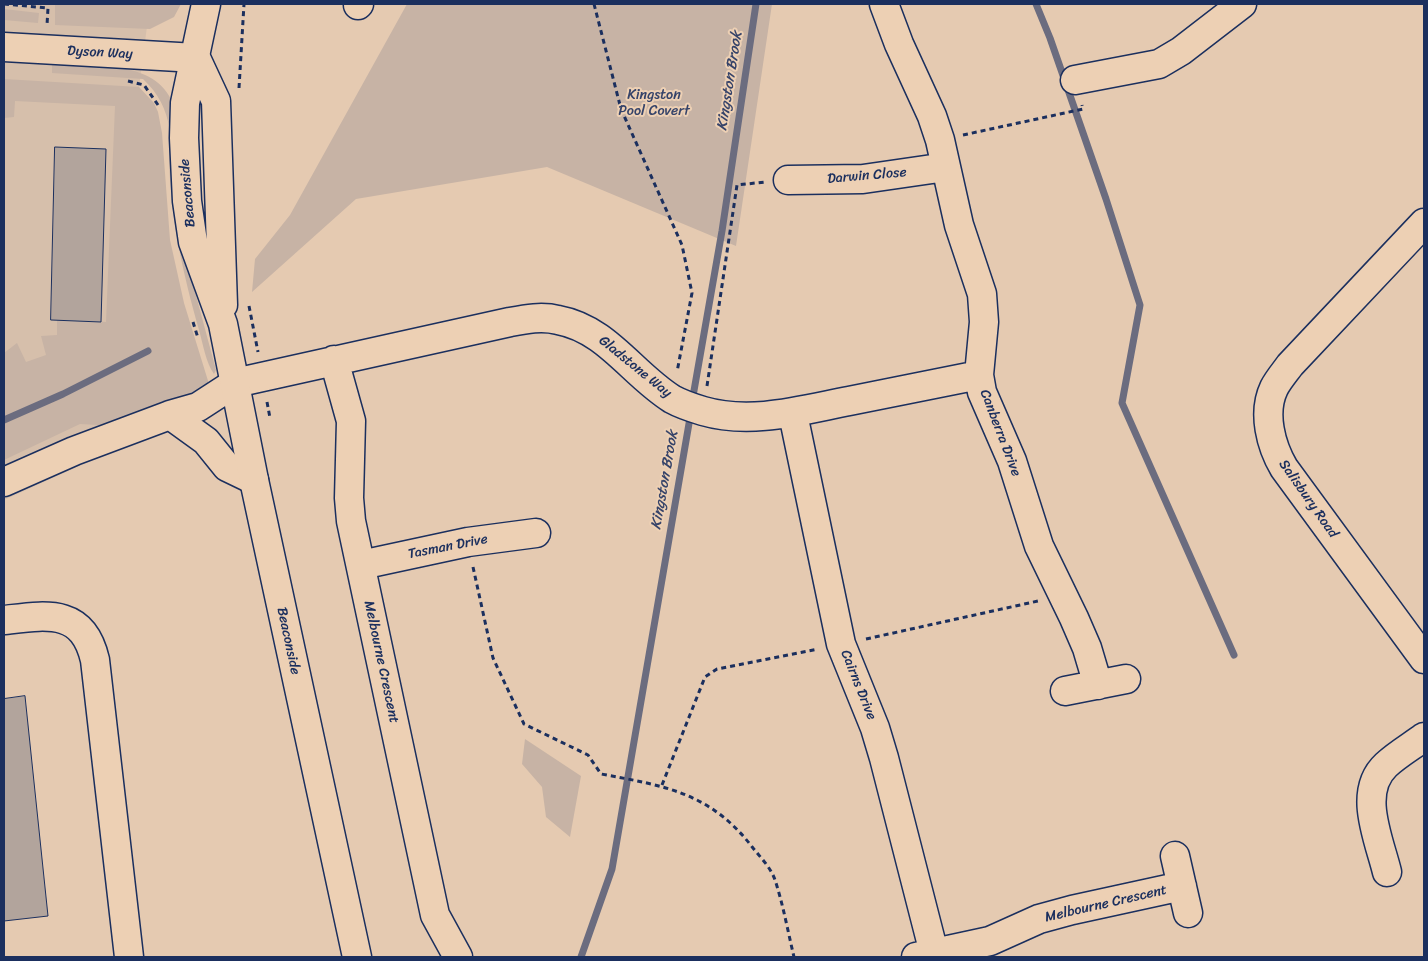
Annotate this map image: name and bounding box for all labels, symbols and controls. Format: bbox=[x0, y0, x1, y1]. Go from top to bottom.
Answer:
water label: Kingston Brook bbox=[713, 30, 747, 132]
street label: Dyson Way bbox=[67, 43, 133, 63]
park label: Kingston Pool Covert bbox=[618, 87, 690, 120]
street label: Beaconside bbox=[177, 158, 199, 228]
street label: Darwin Close bbox=[827, 164, 907, 188]
street label: Gladstone Way bbox=[595, 332, 675, 402]
street label: Canberra Drive bbox=[976, 387, 1024, 479]
water label: Kingston Brook bbox=[647, 429, 683, 531]
street label: Salisbury Road bbox=[1275, 457, 1341, 541]
street label: Tasman Drive bbox=[407, 531, 489, 563]
street label: Melbourne Crescent bbox=[360, 599, 402, 725]
street label: Beaconside bbox=[273, 606, 303, 676]
street label: Cairns Drive bbox=[836, 648, 880, 722]
street label: Melbourne Crescent bbox=[1043, 882, 1169, 926]

